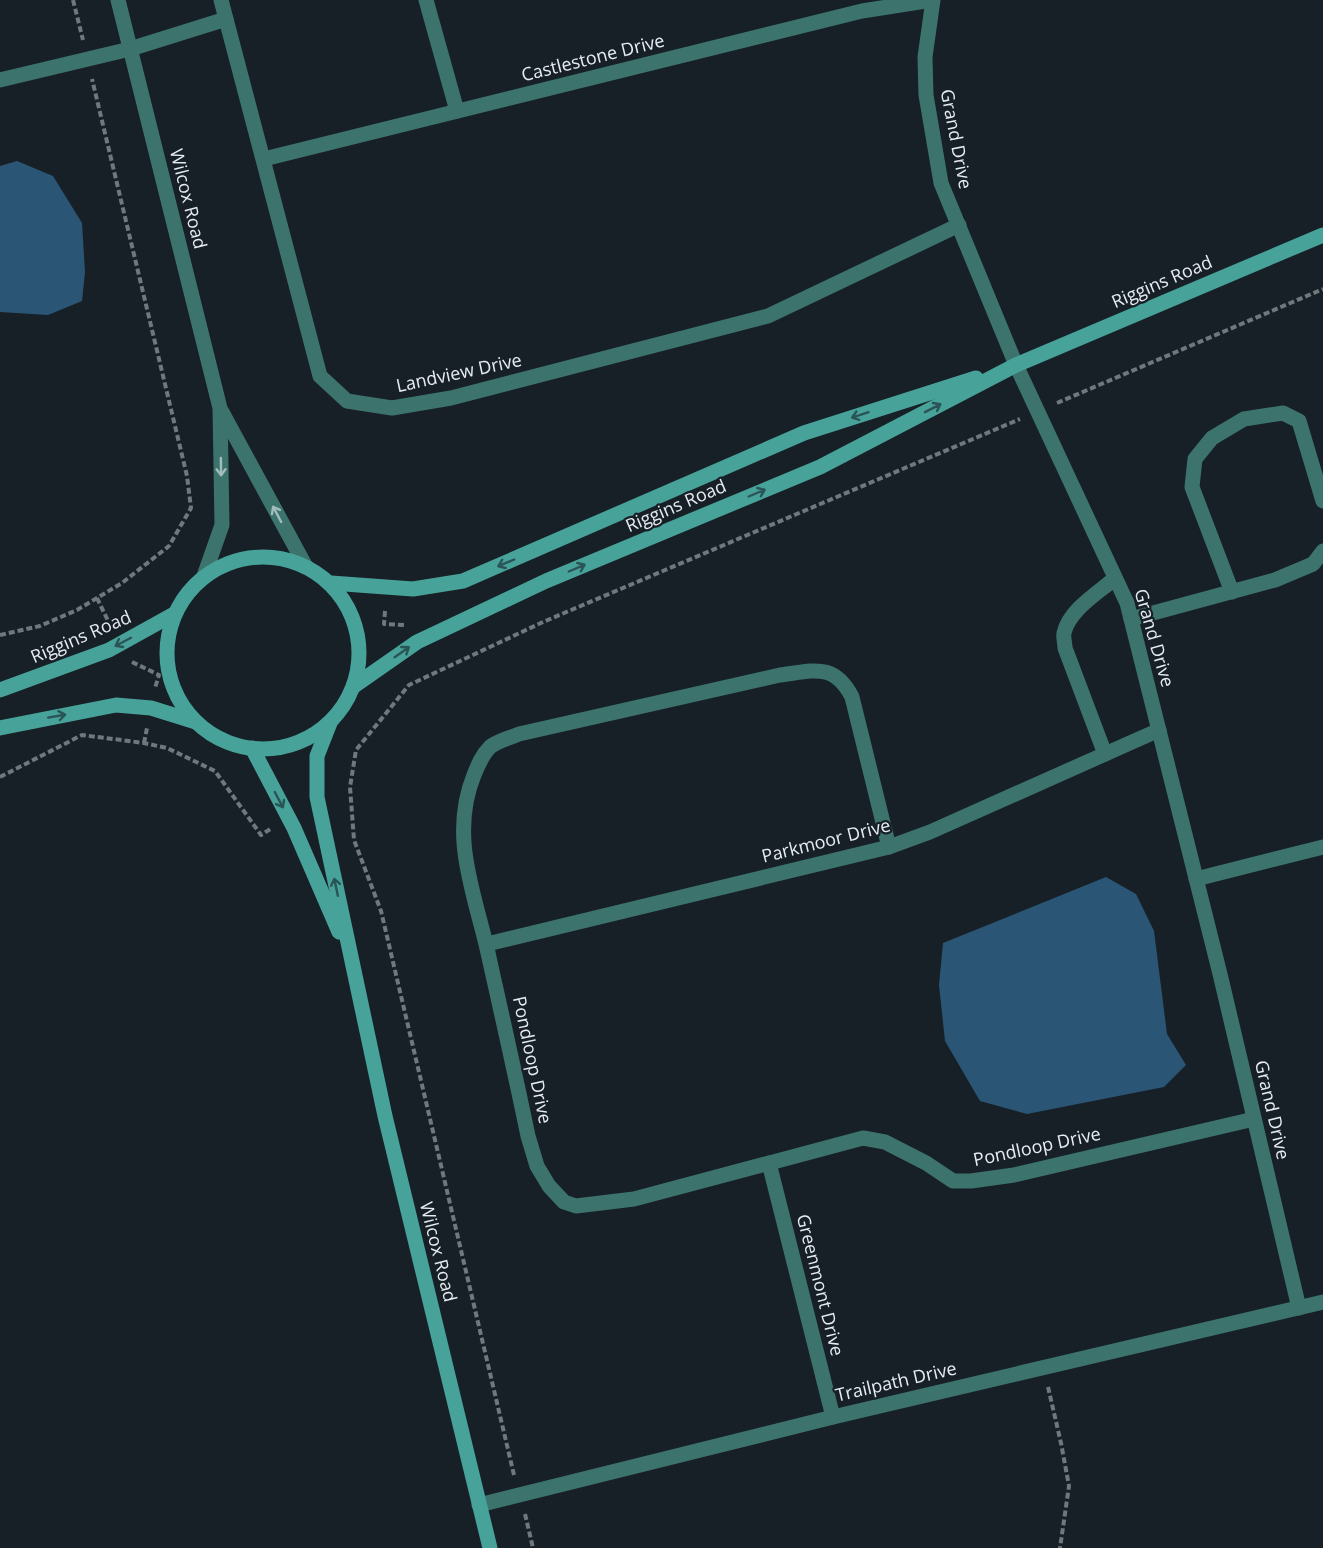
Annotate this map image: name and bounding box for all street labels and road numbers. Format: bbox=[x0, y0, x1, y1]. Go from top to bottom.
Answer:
street label: Castlestone Drive bbox=[519, 28, 667, 86]
street label: Grand Drive bbox=[936, 87, 978, 191]
street label: Wilcox Road bbox=[165, 146, 213, 251]
street label: Riggins Road bbox=[1108, 249, 1216, 313]
street label: Landview Drive bbox=[394, 347, 524, 397]
street label: Riggins Road bbox=[622, 473, 730, 537]
street label: Grand Drive bbox=[1129, 586, 1180, 690]
street label: Riggins Road bbox=[27, 604, 135, 668]
street label: Parkmoor Drive bbox=[759, 812, 893, 868]
street label: Pondloop Drive bbox=[508, 994, 558, 1126]
street label: Grand Drive bbox=[1250, 1058, 1296, 1162]
street label: Pondloop Drive bbox=[971, 1121, 1103, 1171]
street label: Wilcox Road bbox=[415, 1199, 463, 1304]
street label: Greenmont Drive bbox=[792, 1211, 850, 1358]
street label: Trailpath Drive bbox=[833, 1355, 959, 1407]

